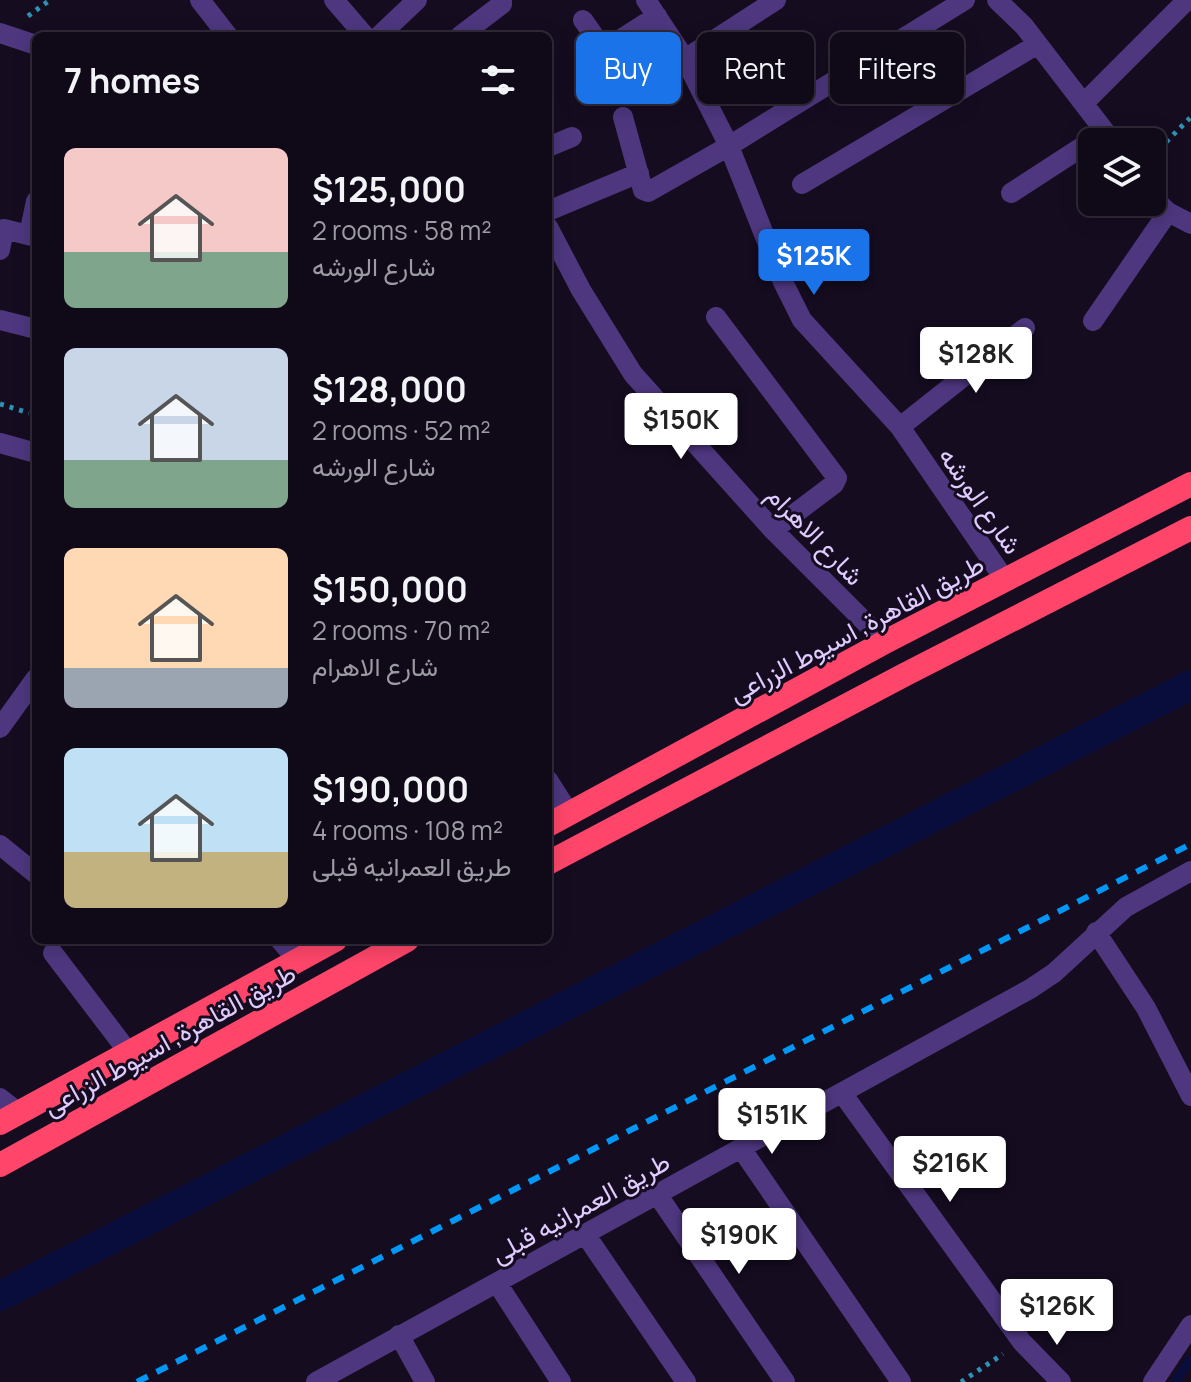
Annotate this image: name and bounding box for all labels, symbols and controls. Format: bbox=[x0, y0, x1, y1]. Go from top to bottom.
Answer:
chip: Buy bbox=[576, 32, 681, 104]
chip: Rent bbox=[697, 32, 814, 104]
chip: Filters bbox=[830, 32, 964, 104]
text: 7 homes bbox=[64, 57, 200, 103]
icon: filters bbox=[476, 58, 520, 102]
map controls bbox=[1078, 128, 1166, 216]
button: layers bbox=[1078, 128, 1166, 216]
text: $125,000 bbox=[312, 166, 466, 212]
icon: home bbox=[128, 180, 224, 276]
text: 2 rooms · 58 m² bbox=[312, 212, 492, 248]
pin: $125K bbox=[758, 229, 870, 297]
text: $125K bbox=[776, 237, 852, 273]
text: شارع الورشه bbox=[312, 248, 435, 284]
pin: $128K bbox=[920, 327, 1032, 395]
text: $128K bbox=[938, 335, 1014, 371]
text: $128,000 bbox=[312, 366, 467, 412]
icon: home bbox=[128, 380, 224, 476]
pin: $150K bbox=[625, 393, 737, 461]
text: $150K bbox=[643, 401, 719, 437]
text: 2 rooms · 52 m² bbox=[312, 412, 491, 448]
street label: شارع الورشه bbox=[930, 439, 1031, 561]
text: شارع الورشه bbox=[312, 448, 435, 484]
street label: شارع الاهرام bbox=[759, 477, 873, 594]
street label: طريق القاهرة, اسيوط الزراعى bbox=[722, 545, 990, 711]
text: $150,000 bbox=[312, 566, 468, 612]
icon: home bbox=[128, 580, 224, 676]
text: 2 rooms · 70 m² bbox=[312, 612, 490, 648]
text: شارع الاهرام bbox=[312, 648, 438, 684]
text: $190,000 bbox=[312, 766, 469, 812]
icon: home bbox=[128, 780, 224, 876]
text: 4 rooms · 108 m² bbox=[312, 812, 503, 848]
text: طريق العمرانيه قبلى bbox=[312, 848, 511, 884]
street label: طريق القاهرة, اسيوط الزراعى bbox=[36, 954, 302, 1124]
pin: $151K bbox=[716, 1088, 828, 1156]
text: $151K bbox=[736, 1096, 808, 1132]
pin: $216K bbox=[894, 1136, 1006, 1204]
street label: طريق العمرانيه قبلى bbox=[484, 1143, 676, 1271]
text: $216K bbox=[912, 1144, 988, 1180]
pin: $190K bbox=[683, 1208, 795, 1276]
text: $190K bbox=[700, 1216, 778, 1252]
pin: $126K bbox=[1001, 1279, 1113, 1347]
text: $126K bbox=[1019, 1287, 1095, 1323]

